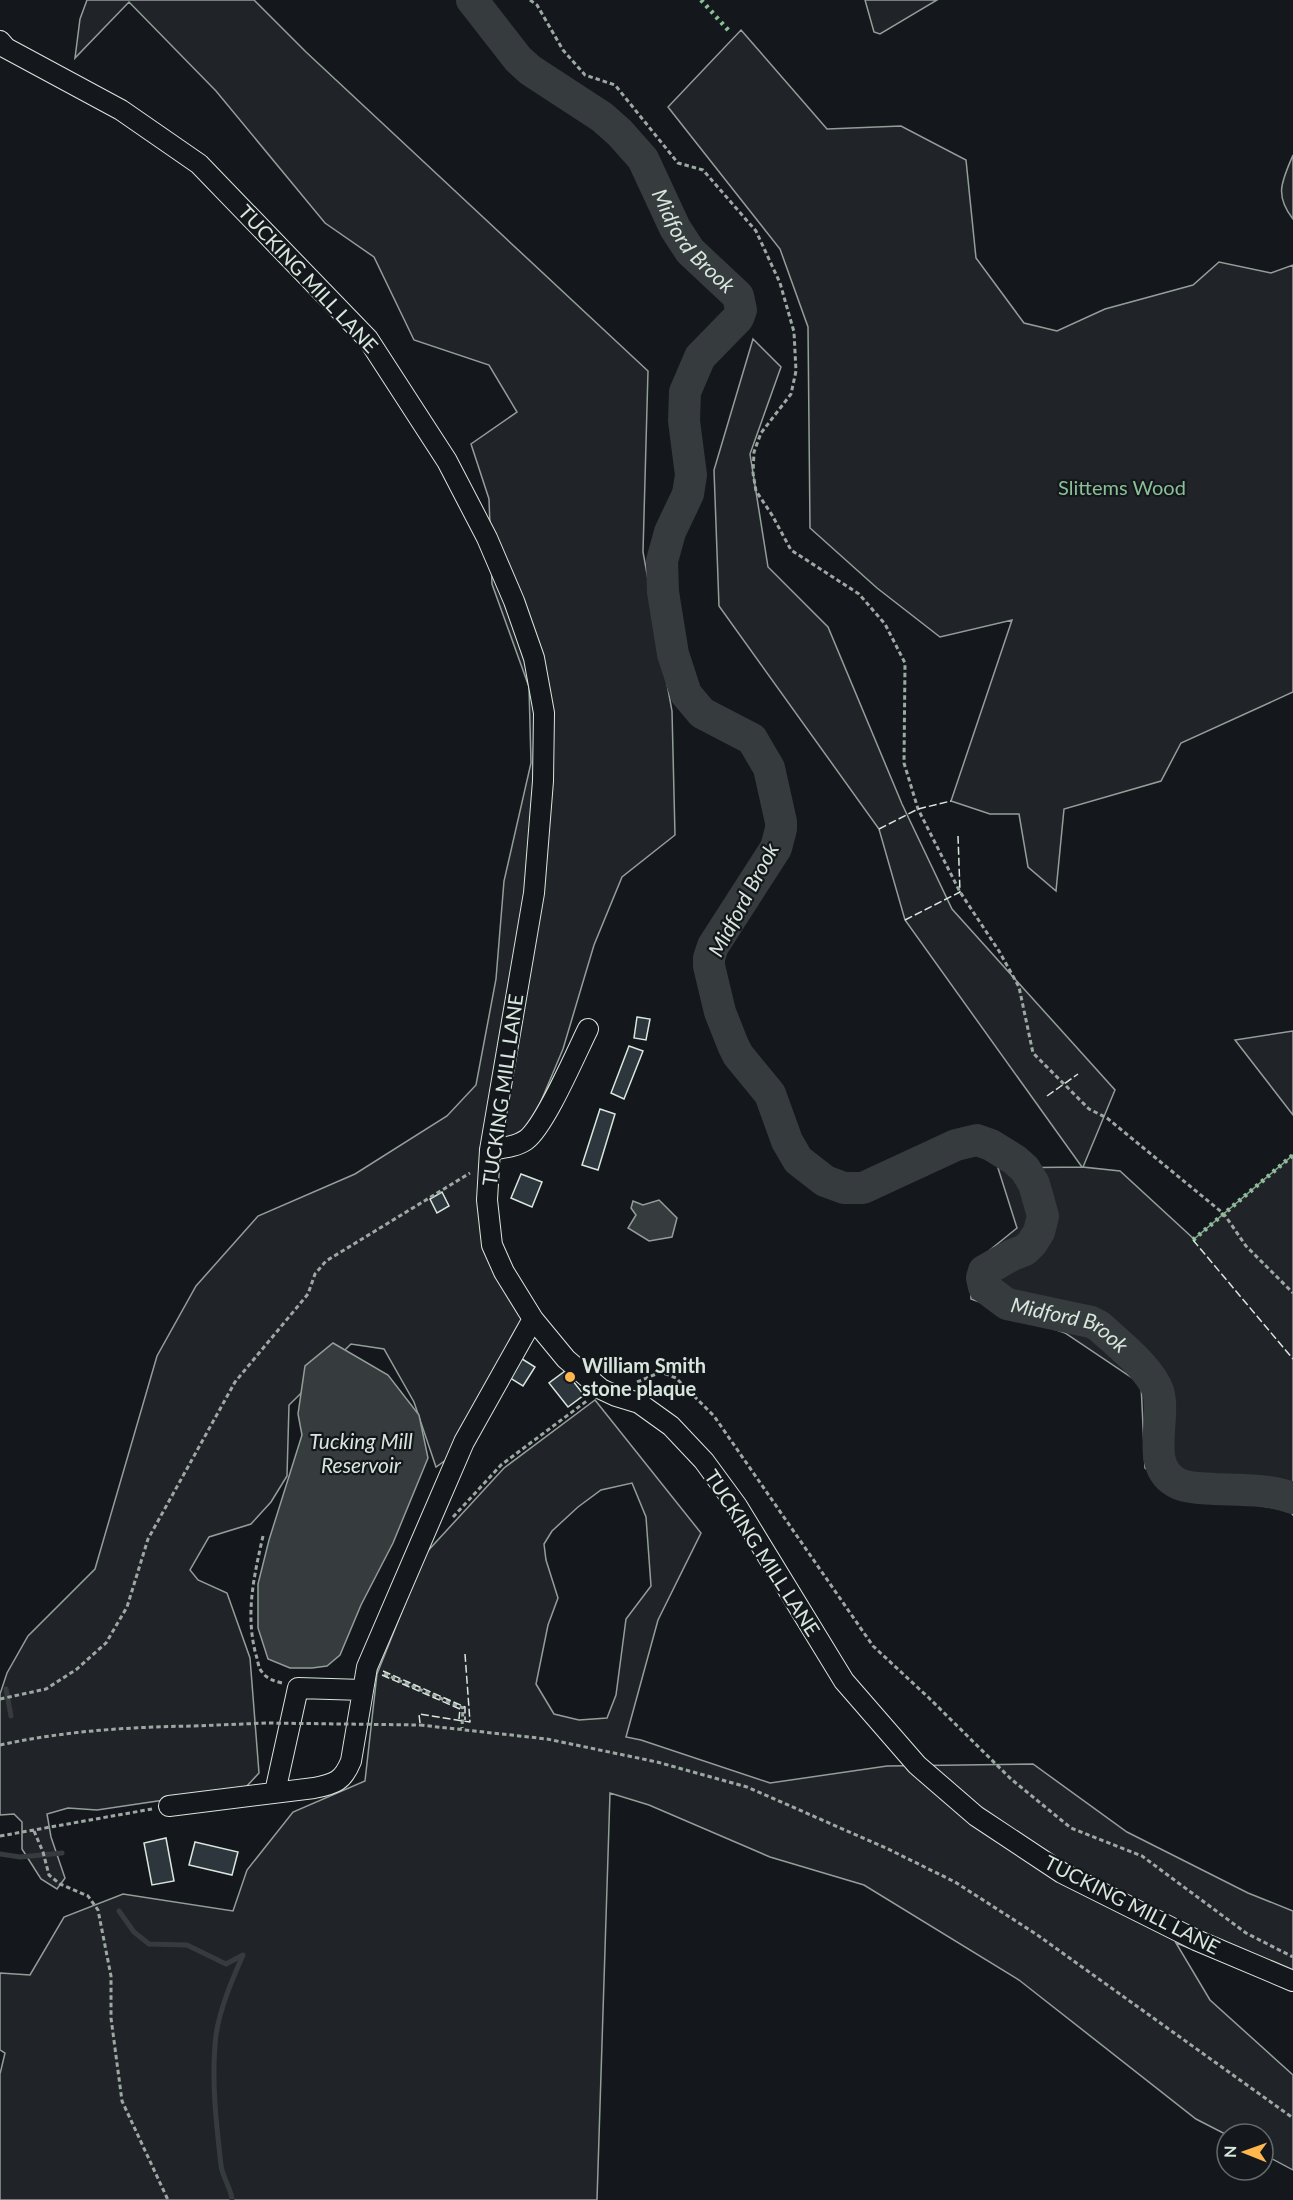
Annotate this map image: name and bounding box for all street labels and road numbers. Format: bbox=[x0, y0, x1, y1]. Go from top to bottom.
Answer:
street label: TUCKING MILL LANE bbox=[234, 199, 384, 357]
street label: TUCKING MILL LANE bbox=[477, 992, 527, 1187]
street label: TUCKING MILL LANE bbox=[700, 1465, 826, 1640]
street label: TUCKING MILL LANE bbox=[1041, 1849, 1224, 1959]

